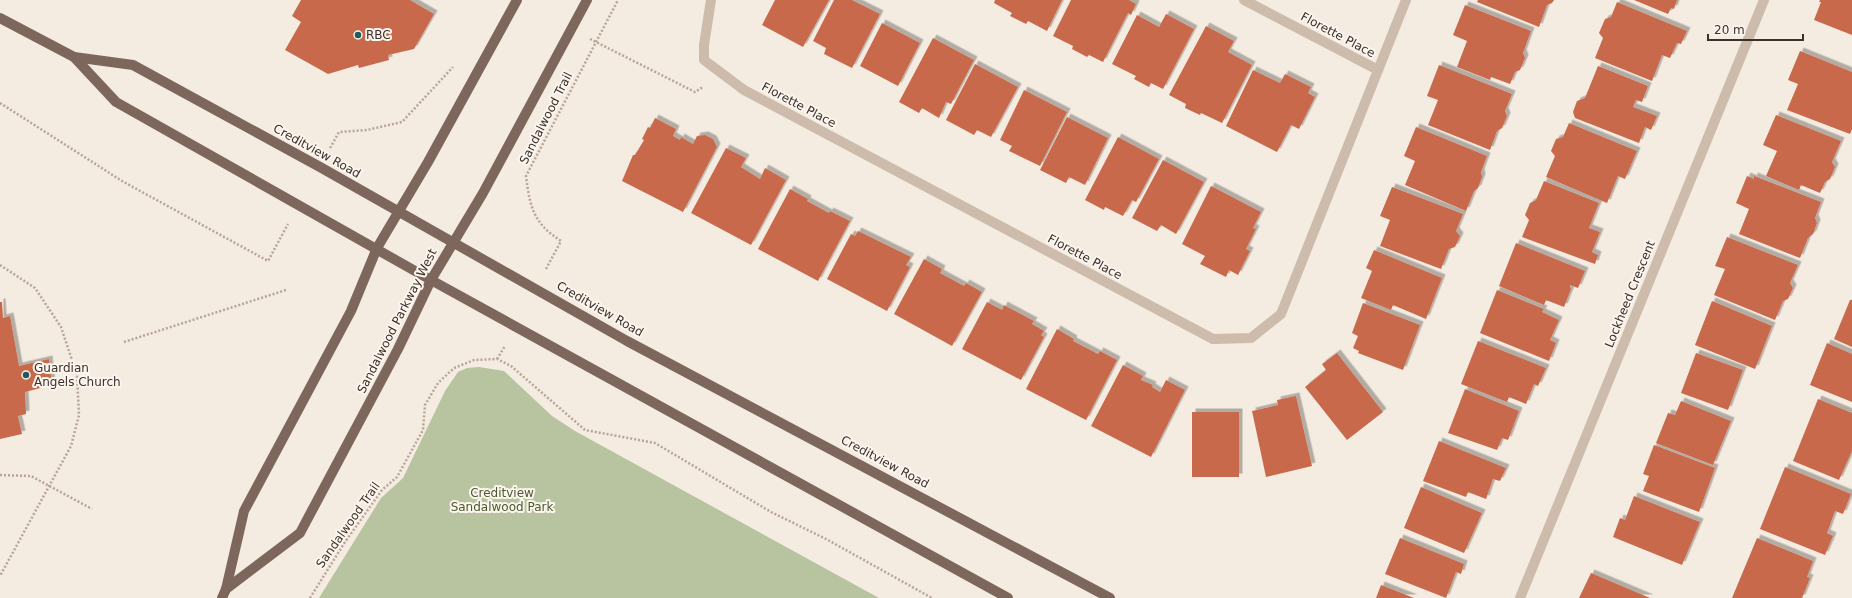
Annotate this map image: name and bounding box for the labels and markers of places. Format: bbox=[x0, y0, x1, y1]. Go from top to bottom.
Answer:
place label: RBC bbox=[366, 28, 391, 42]
marker: RBC bbox=[353, 30, 363, 40]
place label: Guardian Angels Church bbox=[34, 361, 121, 389]
marker: Guardian Angels Church bbox=[21, 370, 31, 380]

